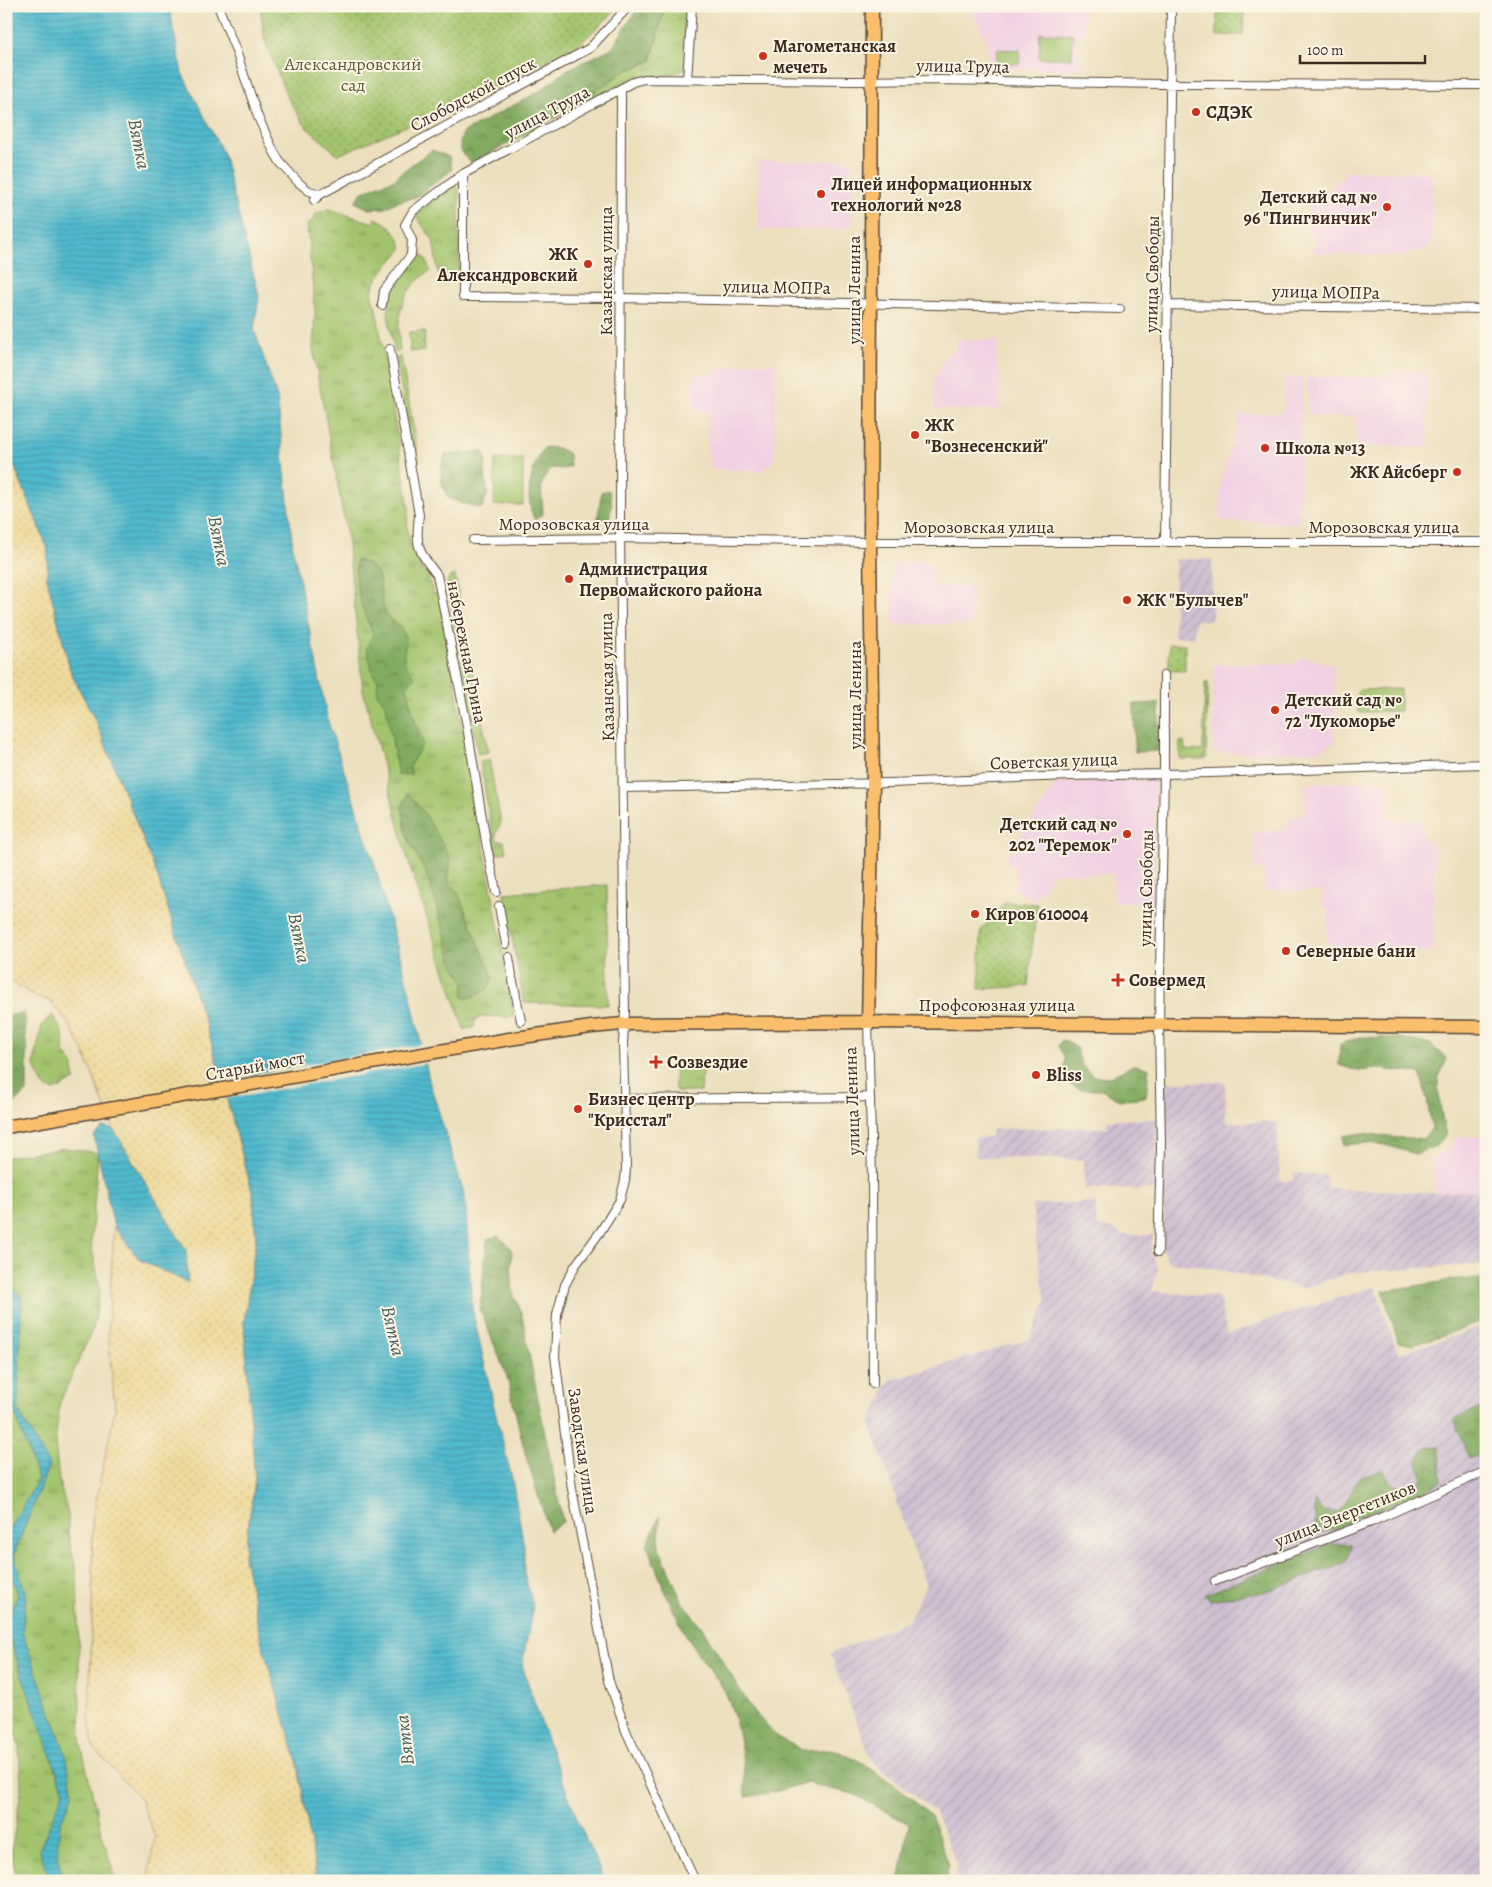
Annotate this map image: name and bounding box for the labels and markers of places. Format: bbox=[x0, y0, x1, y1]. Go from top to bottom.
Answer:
place label: Магометанская мечеть bbox=[773, 34, 896, 79]
marker: Магометанская мечеть bbox=[757, 50, 769, 62]
place label: СДЭК bbox=[1206, 100, 1253, 124]
marker: СДЭК bbox=[1190, 106, 1202, 118]
place label: Лицей информационных технологий №28 bbox=[831, 172, 1032, 217]
place label: Детский сад № 96 "Пингвинчик" bbox=[1244, 185, 1377, 230]
marker: Лицей информационных технологий №28 bbox=[815, 188, 827, 200]
marker: Детский сад № 96 "Пингвинчик" bbox=[1381, 201, 1393, 213]
place label: ЖК Александровский bbox=[436, 242, 578, 287]
marker: ЖК Александровский bbox=[582, 258, 594, 270]
place label: ЖК "Вознесенский" bbox=[925, 413, 1048, 458]
marker: ЖК "Вознесенский" bbox=[909, 429, 921, 441]
place label: Школа №13 bbox=[1275, 436, 1366, 460]
marker: Школа №13 bbox=[1259, 442, 1271, 454]
place label: ЖК Айсберг bbox=[1350, 460, 1447, 484]
marker: ЖК Айсберг bbox=[1451, 466, 1463, 478]
place label: Администрация Первомайского района bbox=[578, 557, 763, 602]
marker: Администрация Первомайского района bbox=[563, 573, 575, 585]
place label: ЖК "Булычев" bbox=[1137, 588, 1249, 612]
marker: ЖК "Булычев" bbox=[1121, 594, 1133, 606]
place label: Детский сад № 72 "Лукоморье" bbox=[1285, 688, 1402, 733]
marker: Детский сад № 72 "Лукоморье" bbox=[1269, 704, 1281, 716]
place label: Детский сад № 202 "Теремок" bbox=[1000, 812, 1117, 857]
marker: Детский сад № 202 "Теремок" bbox=[1121, 828, 1133, 840]
place label: Киров 610004 bbox=[985, 902, 1089, 926]
marker: Киров 610004 bbox=[969, 908, 981, 920]
place label: Северные бани bbox=[1296, 939, 1416, 963]
marker: Северные бани bbox=[1280, 945, 1292, 957]
place label: Совермед bbox=[1129, 968, 1206, 992]
marker: Совермед bbox=[1111, 973, 1125, 987]
place label: Созвездие bbox=[667, 1050, 748, 1074]
marker: Созвездие bbox=[649, 1055, 663, 1069]
place label: Bliss bbox=[1046, 1063, 1082, 1087]
marker: Bliss bbox=[1030, 1069, 1042, 1081]
place label: Бизнес центр "Крисстал" bbox=[588, 1087, 695, 1132]
marker: Бизнес центр "Крисстал" bbox=[572, 1103, 584, 1115]

